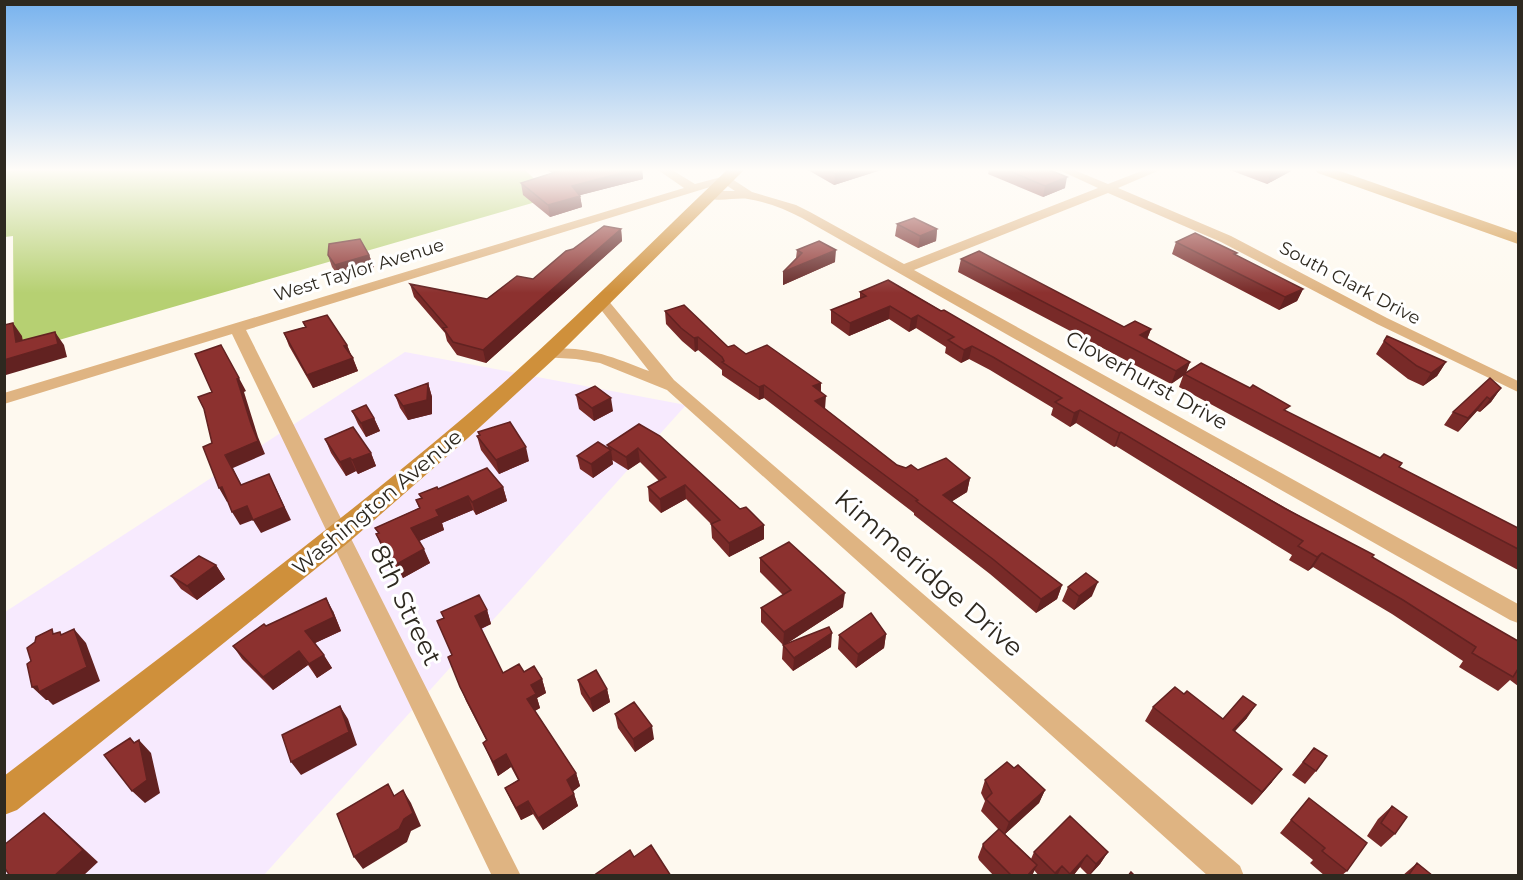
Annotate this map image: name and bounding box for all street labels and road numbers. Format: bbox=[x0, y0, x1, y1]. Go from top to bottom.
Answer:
street label: West Taylor Avenue bbox=[271, 234, 447, 306]
street label: South Clark Drive bbox=[1276, 237, 1424, 330]
street label: Cloverhurst Drive bbox=[1062, 325, 1232, 435]
street label: Washington Avenue bbox=[287, 424, 467, 580]
street label: Kimmeridge Drive bbox=[828, 482, 1030, 664]
street label: 8th Street bbox=[363, 540, 449, 670]

